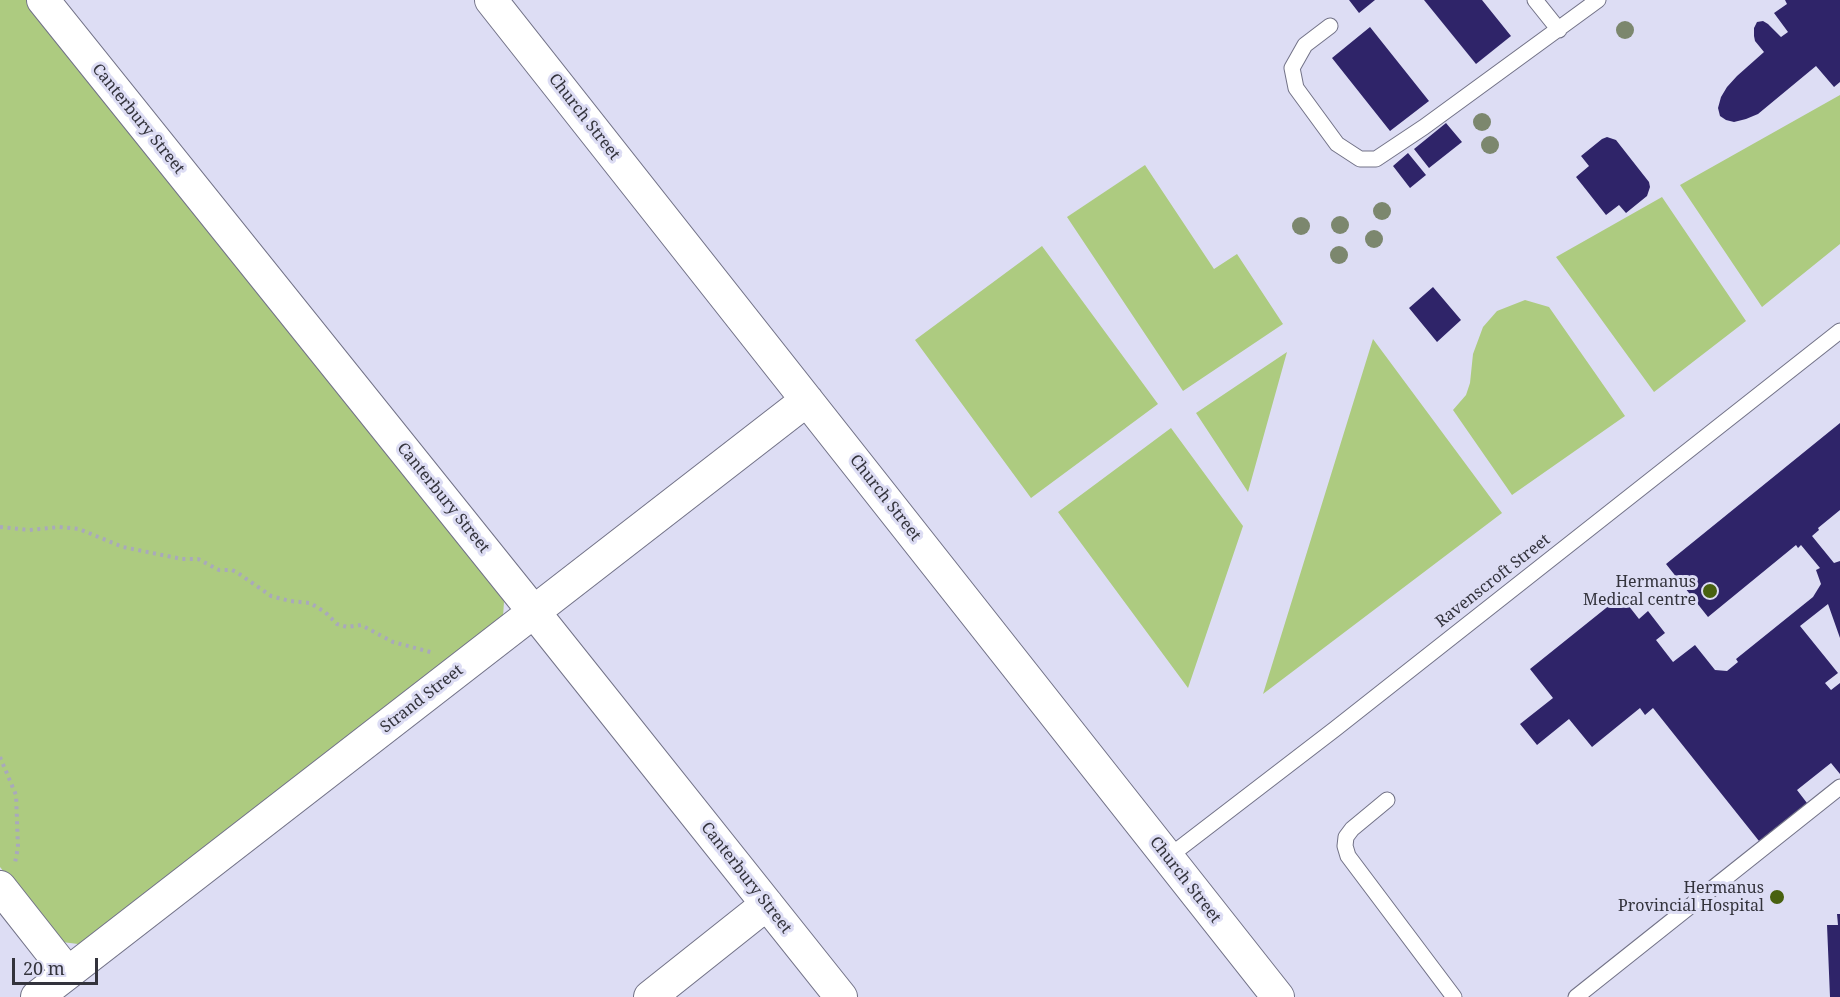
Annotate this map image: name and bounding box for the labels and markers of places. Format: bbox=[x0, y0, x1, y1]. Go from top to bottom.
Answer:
place label: Hermanus Medical centre bbox=[1583, 572, 1696, 610]
marker: Hermanus Medical centre bbox=[1701, 582, 1719, 600]
place label: Hermanus Provincial Hospital bbox=[1618, 878, 1764, 916]
marker: Hermanus Provincial Hospital bbox=[1768, 888, 1786, 906]

